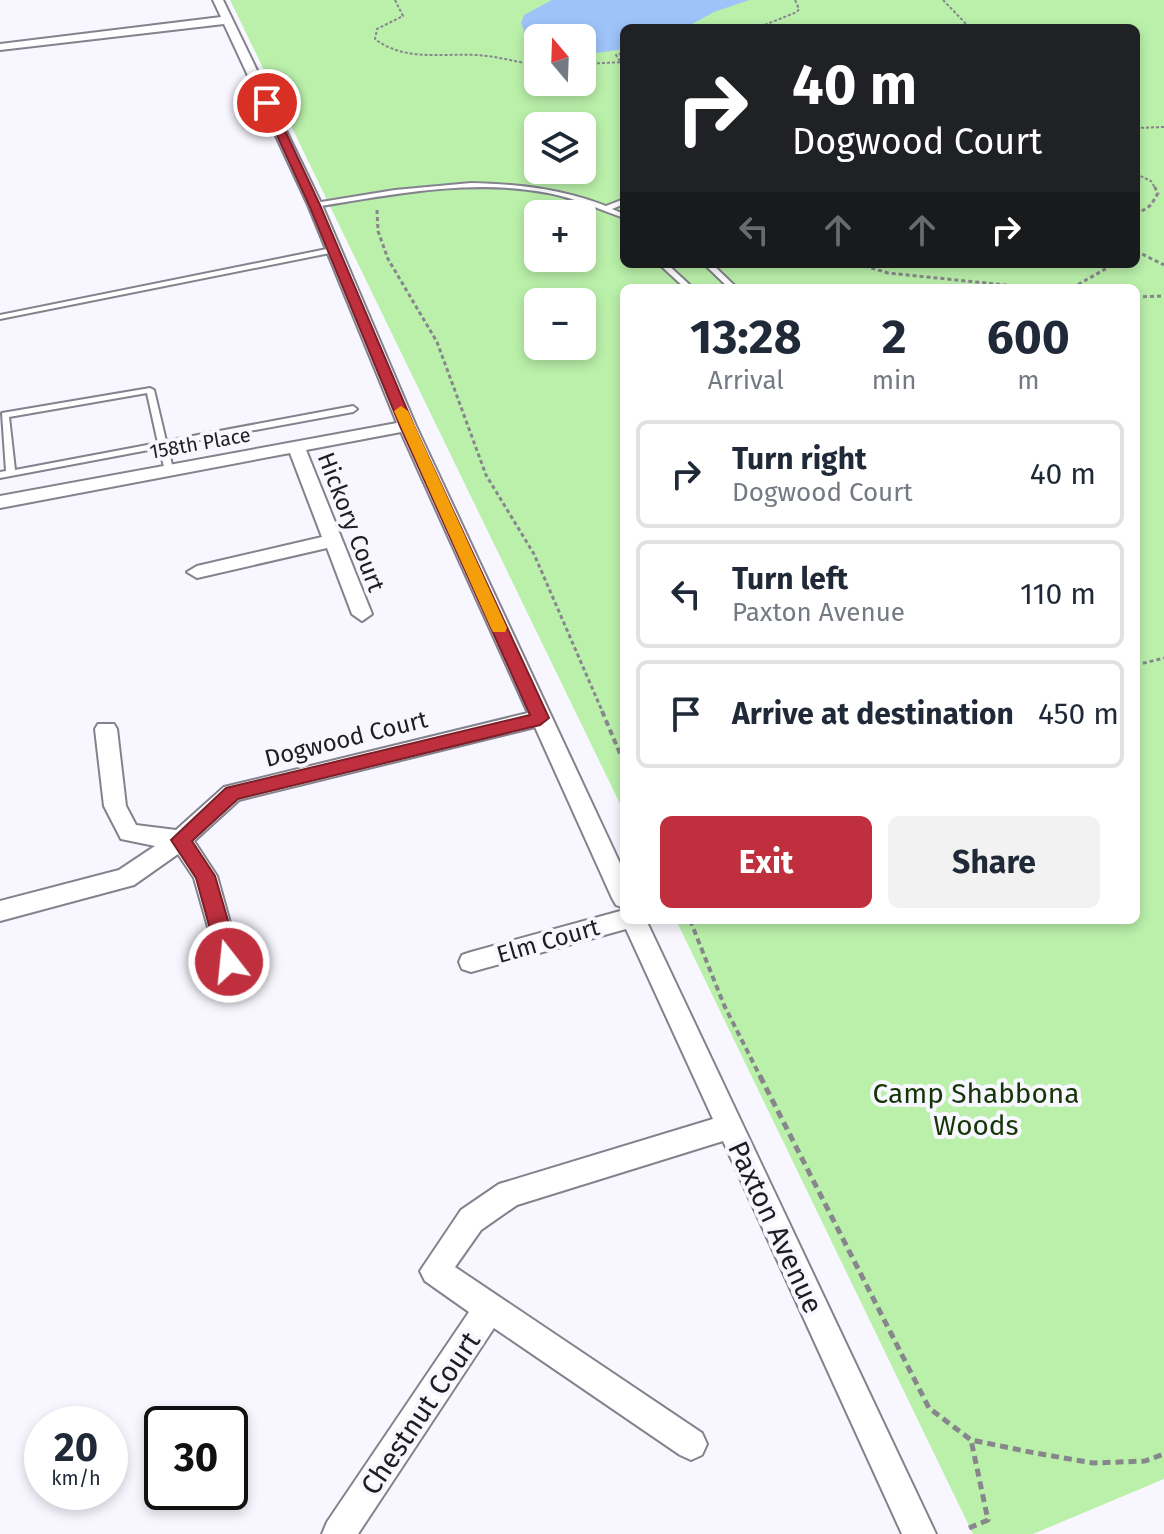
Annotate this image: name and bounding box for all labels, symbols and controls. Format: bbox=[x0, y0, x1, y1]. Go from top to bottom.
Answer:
north arrow bbox=[524, 24, 596, 96]
map controls bbox=[524, 24, 596, 360]
text: 40 m bbox=[792, 52, 917, 119]
icon: right bbox=[660, 56, 764, 160]
pin bbox=[233, 69, 301, 137]
icon: arrive bbox=[245, 81, 289, 125]
button: layers bbox=[524, 112, 596, 184]
text: Dogwood Court bbox=[792, 120, 1042, 164]
button: + bbox=[524, 200, 596, 272]
icon: left bbox=[732, 208, 776, 252]
icon: ahead bbox=[816, 208, 860, 252]
icon: ahead bbox=[900, 208, 944, 252]
icon: right bbox=[984, 208, 1028, 252]
button: − bbox=[524, 288, 596, 360]
text: 13:28 bbox=[690, 308, 802, 366]
text: 2 bbox=[882, 308, 907, 366]
text: 600 bbox=[987, 308, 1070, 366]
text: Arrival bbox=[708, 365, 784, 396]
text: min bbox=[872, 365, 917, 396]
text: m bbox=[1017, 365, 1039, 396]
street label: 158th Place bbox=[148, 422, 252, 464]
text: Turn right bbox=[732, 441, 867, 477]
street label: Hickory Court bbox=[312, 448, 391, 596]
icon: right bbox=[664, 452, 708, 496]
text: 40 m bbox=[1030, 456, 1096, 492]
text: Dogwood Court bbox=[732, 477, 913, 508]
text: Turn left bbox=[732, 561, 848, 597]
icon: left bbox=[664, 572, 708, 616]
text: 110 m bbox=[1020, 576, 1096, 612]
text: Paxton Avenue bbox=[732, 597, 905, 628]
icon: arrive bbox=[664, 692, 708, 736]
text: Arrive at destination bbox=[732, 696, 1014, 732]
text: 450 m bbox=[1038, 696, 1119, 732]
street label: Dogwood Court bbox=[262, 705, 431, 773]
button: Exit bbox=[660, 816, 872, 908]
button: Share bbox=[888, 816, 1100, 908]
street label: Elm Court bbox=[493, 913, 603, 969]
position arrow bbox=[187, 920, 271, 1004]
park label: Camp Shabbona Woods bbox=[873, 1077, 1079, 1142]
street label: Paxton Avenue bbox=[721, 1136, 830, 1319]
street label: Chestnut Court bbox=[354, 1325, 487, 1501]
speed limit sign: 30 bbox=[144, 1406, 248, 1510]
text: 20 bbox=[54, 1424, 98, 1472]
text: km/h bbox=[51, 1466, 101, 1490]

